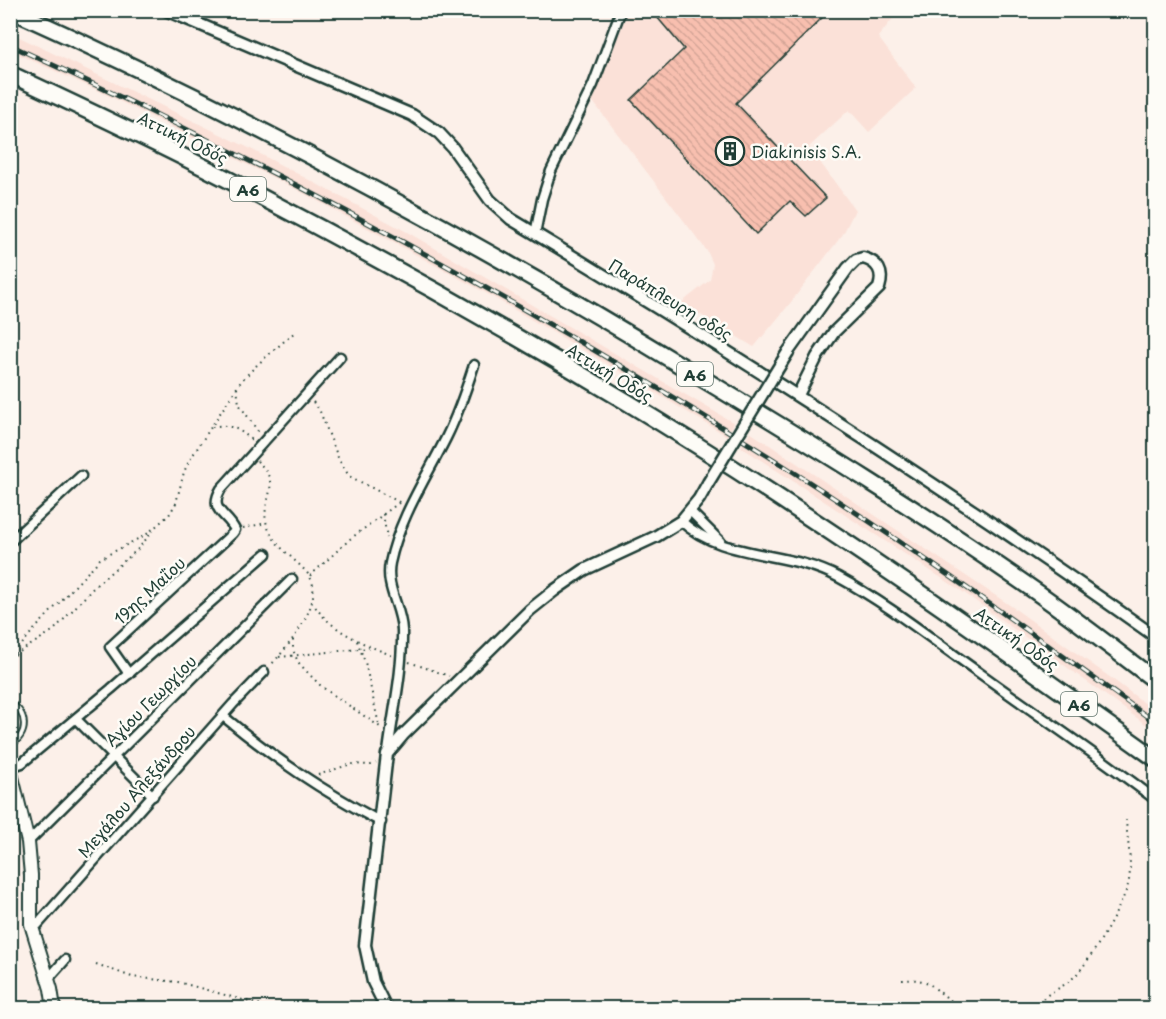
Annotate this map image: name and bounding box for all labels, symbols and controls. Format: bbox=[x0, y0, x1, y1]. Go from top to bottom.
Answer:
street label: Αττική Οδός bbox=[134, 105, 232, 169]
building icon: Diakinisis S.A. bbox=[714, 135, 746, 167]
place label: Diakinisis S.A. bbox=[751, 139, 862, 163]
road number: Α6 bbox=[230, 177, 266, 201]
street label: Παράπλευρη οδός bbox=[605, 253, 737, 345]
street label: Αττική Οδός bbox=[562, 336, 658, 408]
road number: Α6 bbox=[677, 362, 713, 386]
street label: 19ης Μαΐου bbox=[108, 551, 190, 629]
street label: Αττική Οδός bbox=[970, 600, 1064, 676]
street label: Αγίου Γεωργίου bbox=[99, 649, 201, 751]
road number: Α6 bbox=[1061, 692, 1097, 716]
street label: Μεγάλου Αλεξάνδρου bbox=[72, 720, 200, 862]

